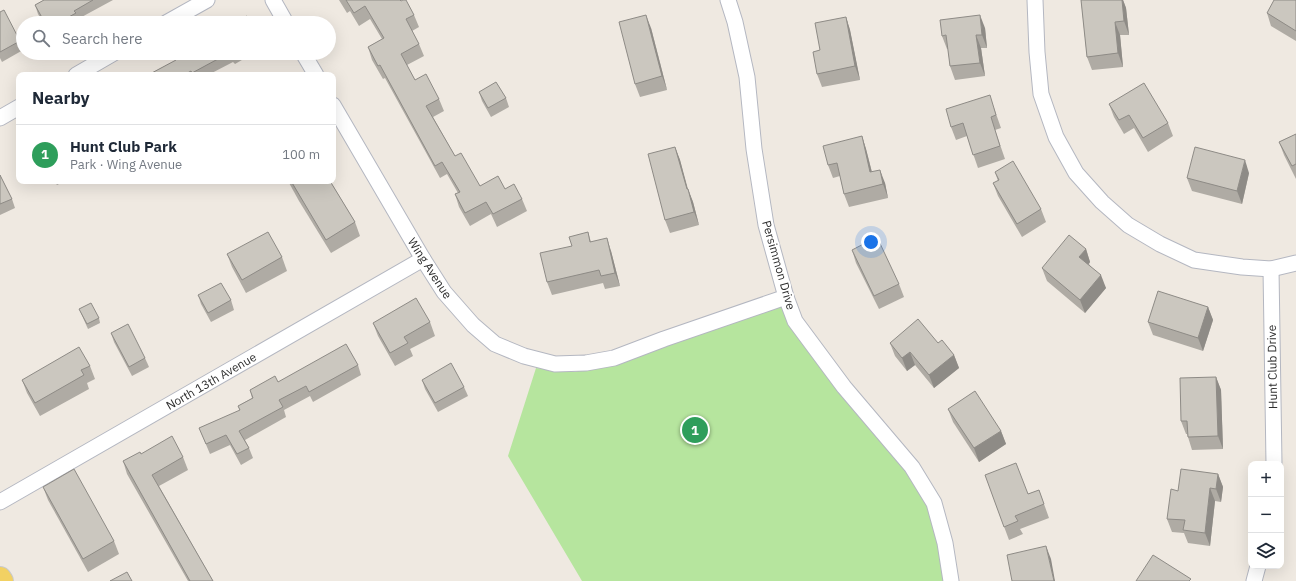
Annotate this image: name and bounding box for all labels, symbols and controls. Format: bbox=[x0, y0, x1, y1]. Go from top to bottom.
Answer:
search box bbox=[16, 16, 336, 60]
icon: search bbox=[30, 27, 52, 49]
text: Search here bbox=[62, 29, 142, 48]
text: Nearby bbox=[32, 87, 90, 109]
text: Hunt Club Park bbox=[70, 137, 177, 156]
text: 1 bbox=[41, 146, 49, 163]
text: 100 m bbox=[282, 146, 320, 163]
text: Park · Wing Avenue bbox=[70, 156, 182, 173]
street label: Persimmon Drive bbox=[759, 219, 799, 312]
your location bbox=[861, 232, 881, 252]
street label: Wing Avenue bbox=[405, 235, 456, 302]
street label: Hunt Club Drive bbox=[1264, 324, 1280, 409]
street label: North 13th Avenue bbox=[163, 349, 259, 413]
pin: 1 bbox=[682, 415, 708, 445]
map controls bbox=[1248, 461, 1284, 569]
button: + bbox=[1248, 461, 1284, 497]
button: − bbox=[1248, 497, 1284, 533]
button: layers bbox=[1248, 533, 1284, 569]

